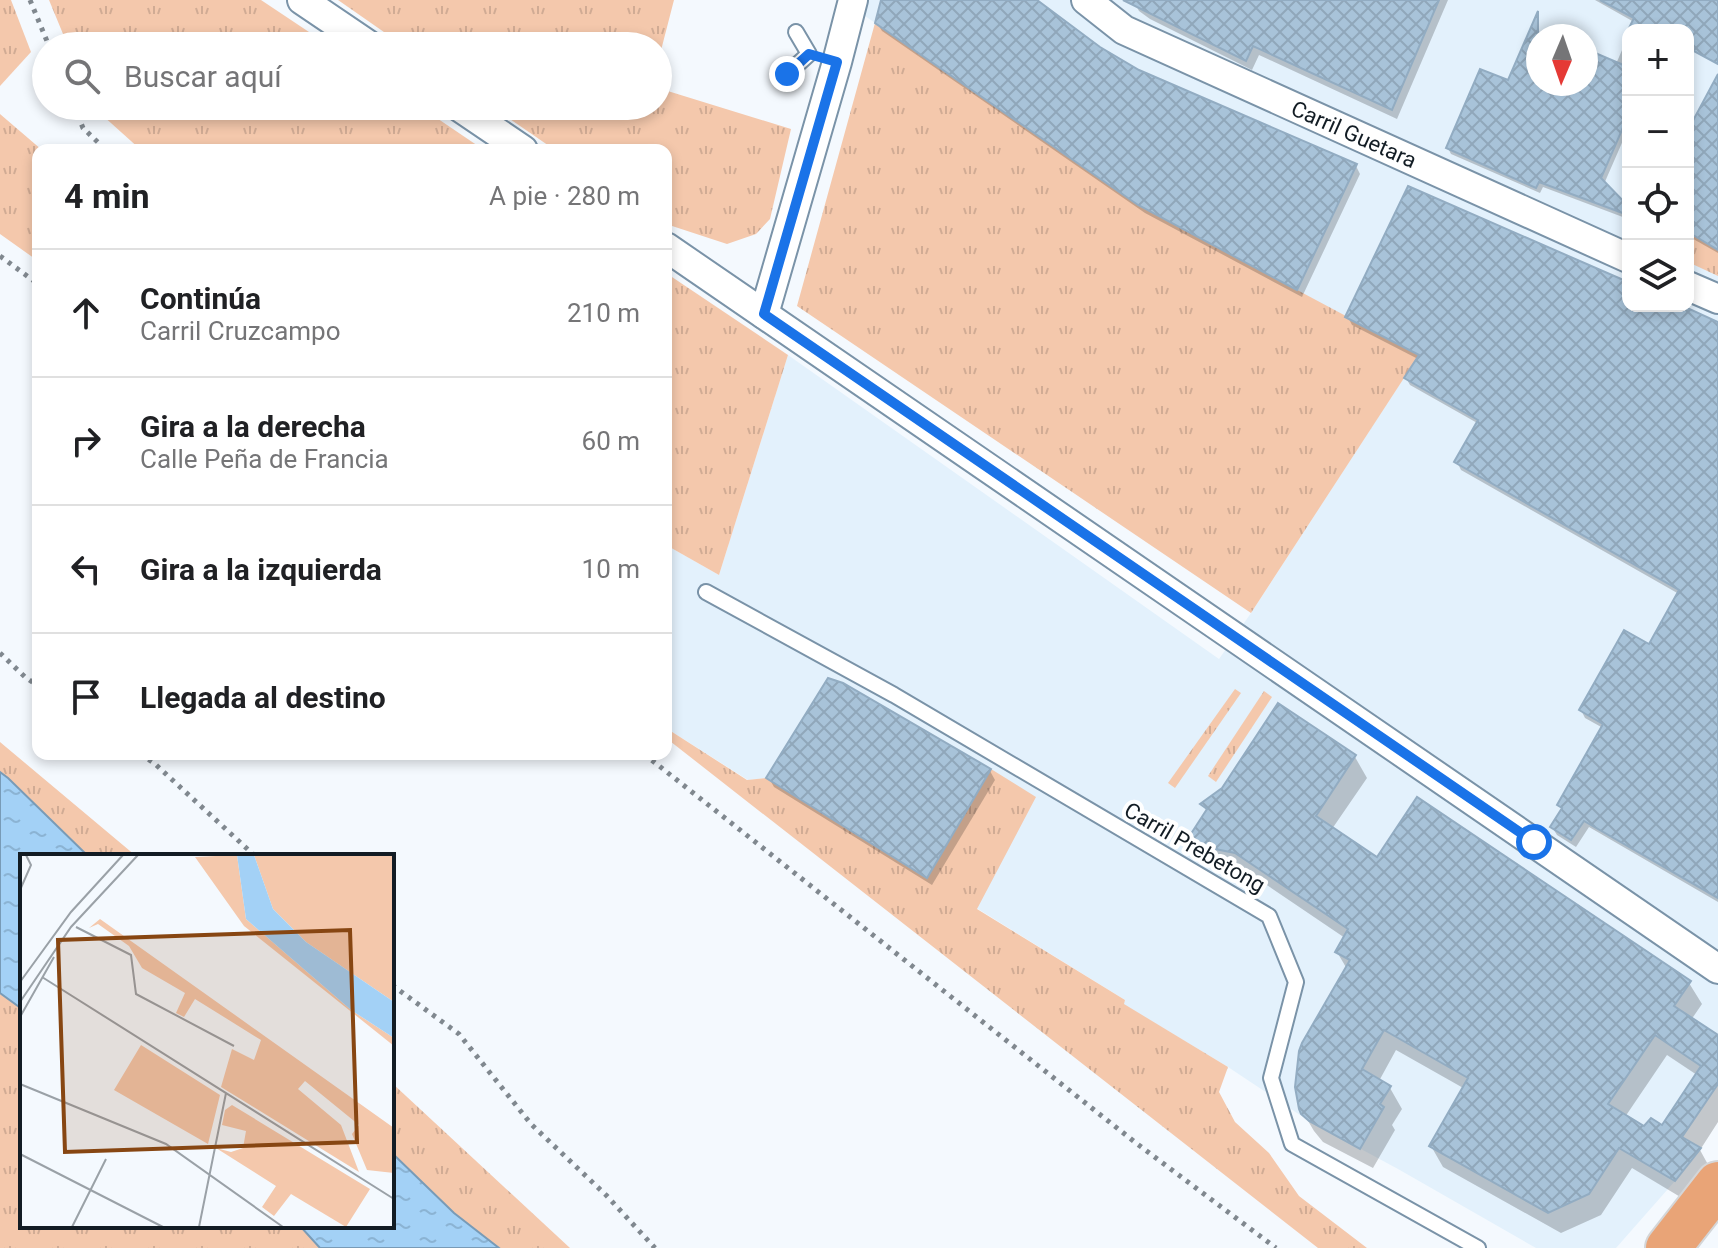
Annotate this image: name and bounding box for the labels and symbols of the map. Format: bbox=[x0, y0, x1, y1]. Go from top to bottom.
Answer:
north arrow bbox=[1526, 24, 1598, 96]
route end bbox=[769, 56, 805, 92]
street label: Carril Guetara bbox=[1287, 96, 1420, 173]
street label: Carril Prebetong bbox=[1120, 797, 1270, 898]
route start bbox=[1516, 824, 1552, 860]
inset map bbox=[20, 854, 394, 1228]

